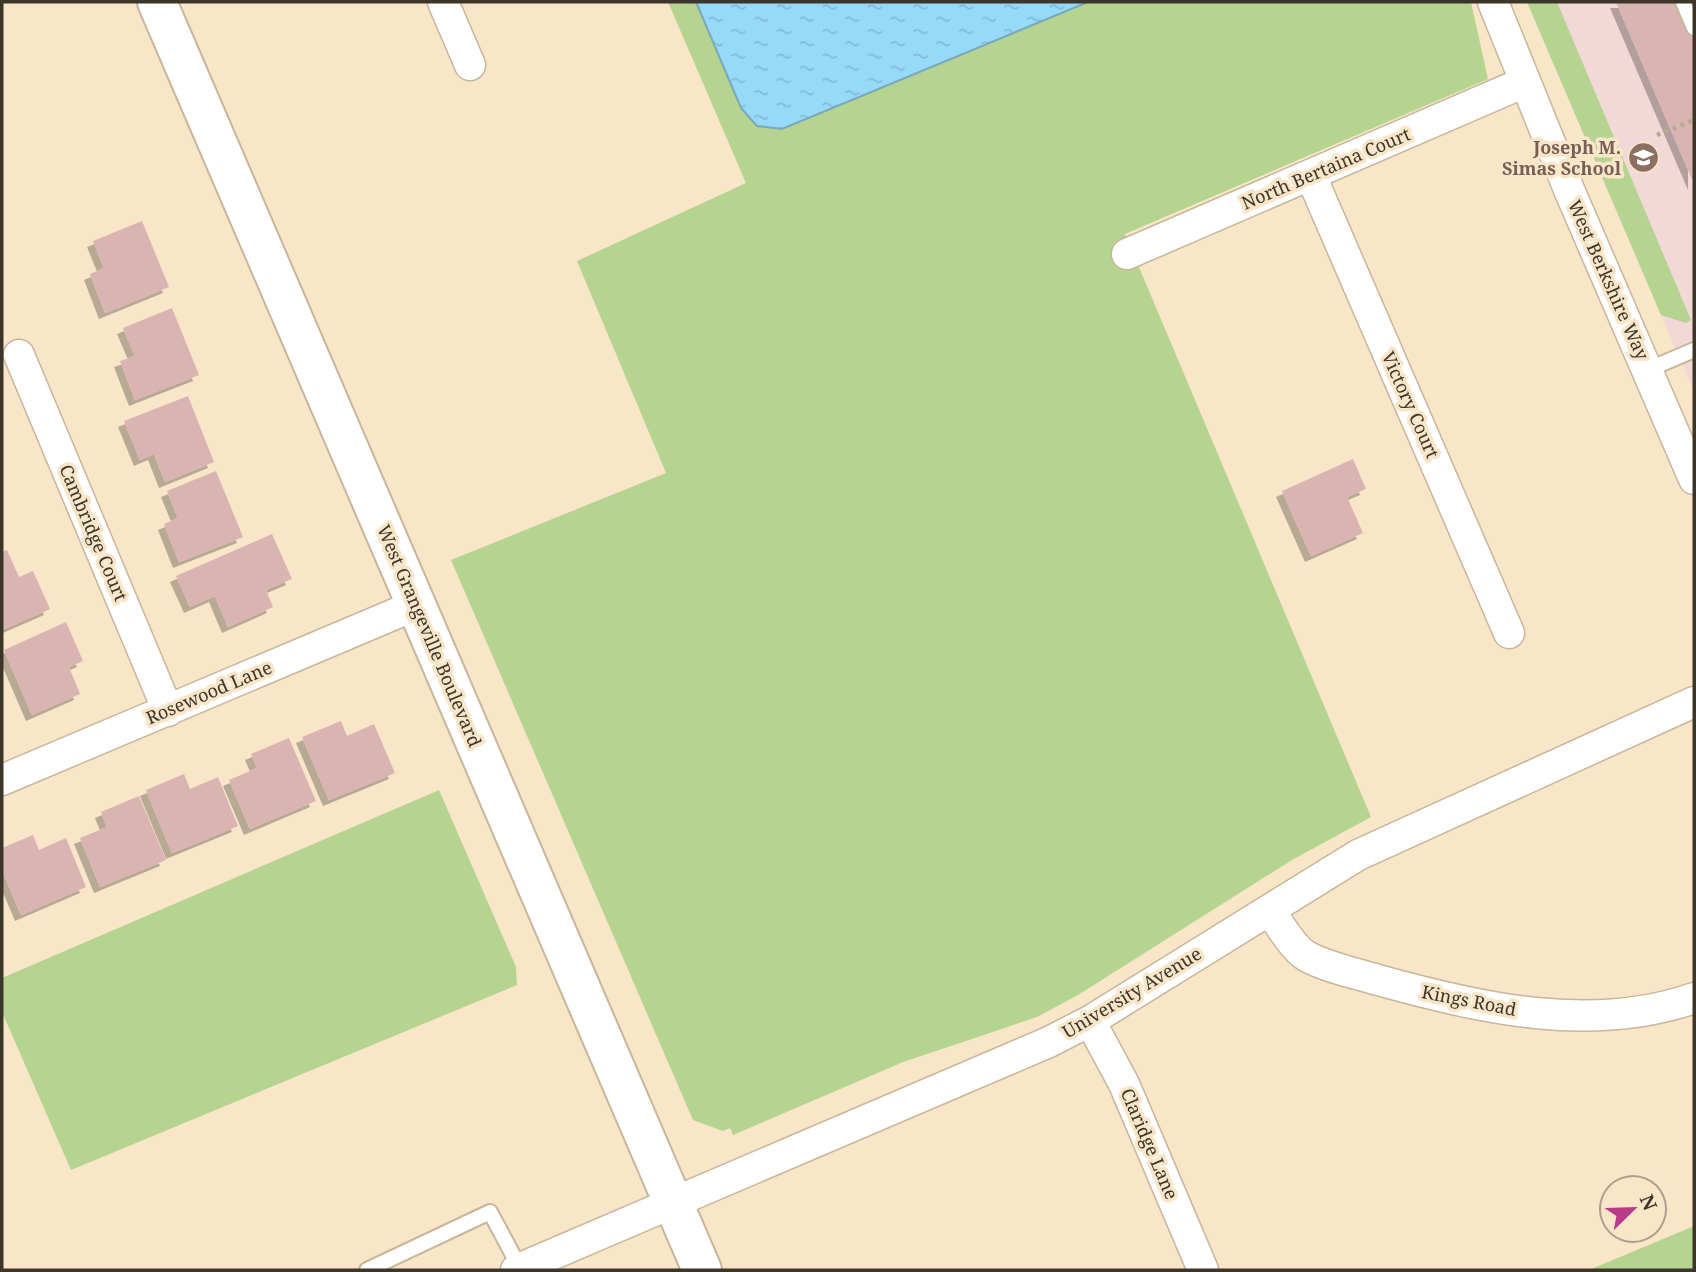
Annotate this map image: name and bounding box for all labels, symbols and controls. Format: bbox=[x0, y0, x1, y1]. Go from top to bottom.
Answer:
street label: North Bertaina Court bbox=[1237, 122, 1414, 215]
place label: Joseph M. Simas School bbox=[1502, 135, 1622, 180]
school or university icon: Joseph M. Simas School bbox=[1627, 141, 1661, 175]
street label: West Berkshire Way bbox=[1563, 196, 1655, 364]
street label: Victory Court bbox=[1377, 347, 1445, 462]
street label: Cambridge Court bbox=[54, 461, 134, 605]
street label: West Grangeville Boulevard bbox=[372, 521, 488, 750]
street label: Rosewood Lane bbox=[142, 655, 275, 729]
street label: University Avenue bbox=[1058, 941, 1205, 1043]
street label: Kings Road bbox=[1420, 979, 1519, 1021]
street label: Claridge Lane bbox=[1116, 1084, 1184, 1203]
north arrow bbox=[1598, 1174, 1668, 1244]
text: N bbox=[1634, 1190, 1664, 1214]

